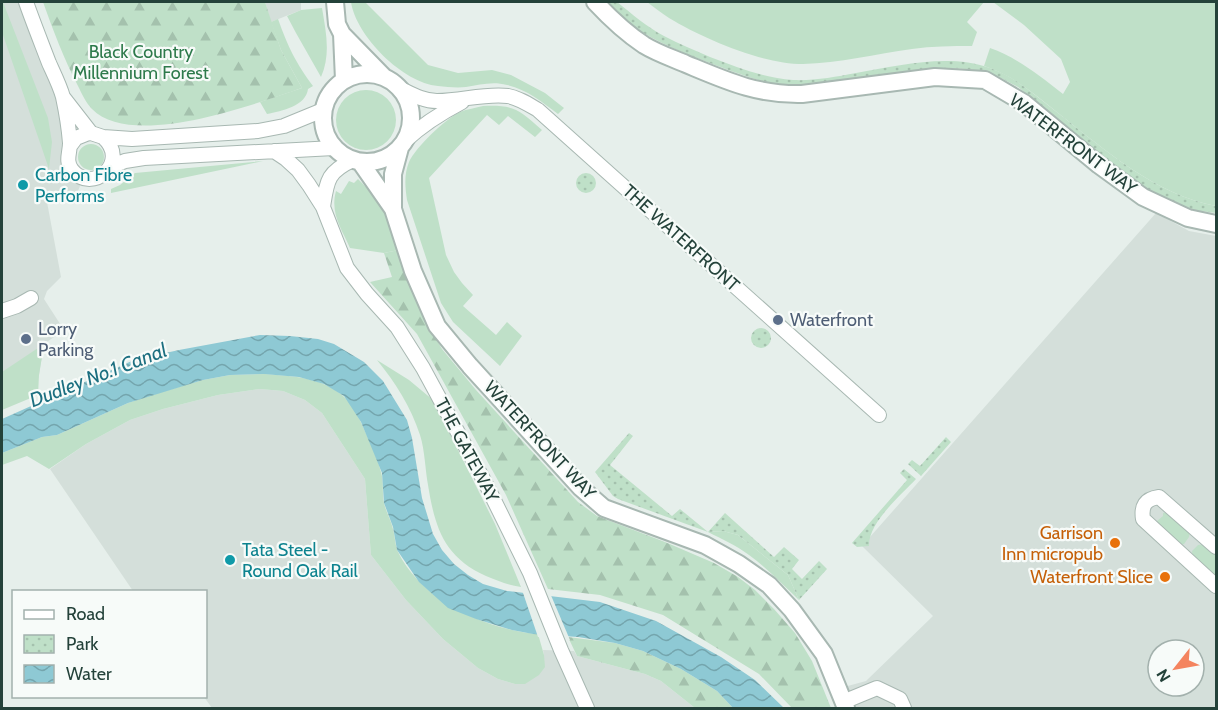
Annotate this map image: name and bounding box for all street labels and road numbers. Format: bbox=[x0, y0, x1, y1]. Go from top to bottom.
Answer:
street label: WATERFRONT WAY bbox=[1005, 89, 1142, 200]
street label: THE WATERFRONT bbox=[618, 180, 744, 297]
street label: WATERFRONT WAY bbox=[479, 376, 601, 504]
street label: THE GATEWAY bbox=[430, 394, 504, 506]

